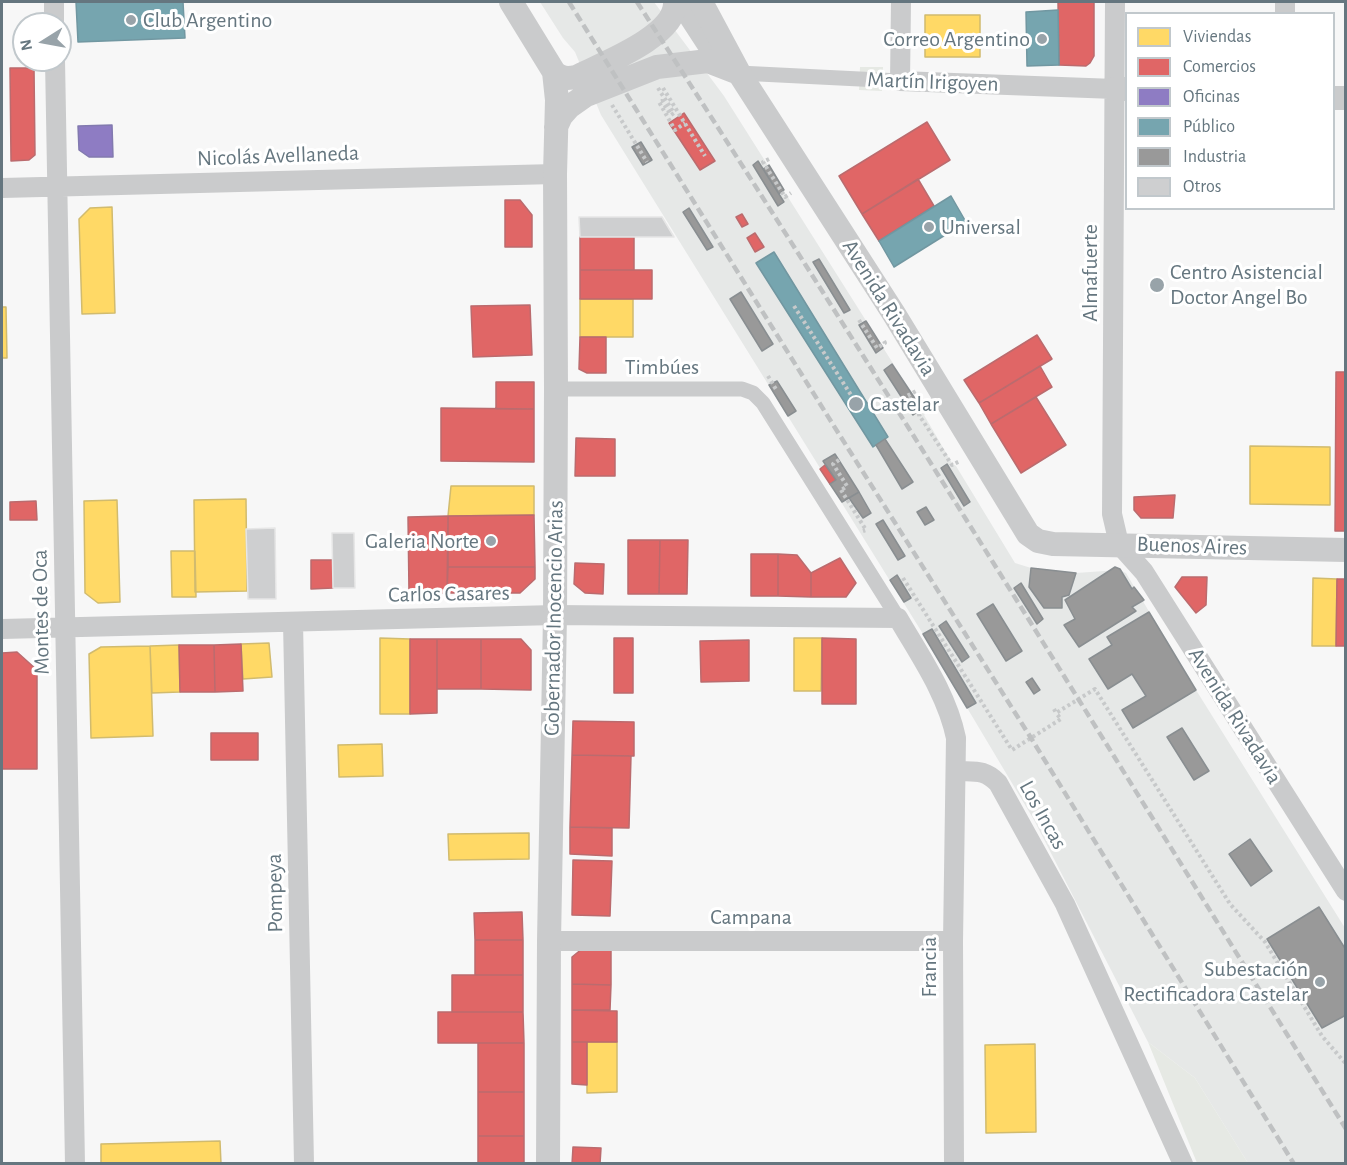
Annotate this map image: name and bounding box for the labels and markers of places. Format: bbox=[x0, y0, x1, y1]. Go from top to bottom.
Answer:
place label: Club Argentino bbox=[143, 7, 272, 33]
marker: Club Argentino bbox=[124, 13, 138, 27]
place label: Correo Argentino bbox=[883, 26, 1030, 52]
marker: Correo Argentino bbox=[1035, 32, 1049, 46]
place label: Universal bbox=[941, 214, 1021, 240]
marker: Universal bbox=[922, 220, 936, 234]
place label: Centro Asistencial Doctor Angel Bo bbox=[1170, 259, 1323, 310]
marker: Centro Asistencial Doctor Angel Bo bbox=[1148, 276, 1166, 294]
place label: Castelar bbox=[870, 391, 939, 417]
marker: Castelar bbox=[847, 395, 865, 413]
place label: Galeria Norte bbox=[365, 528, 479, 554]
marker: Galeria Norte bbox=[484, 534, 498, 548]
place label: Subestación Rectificadora Castelar bbox=[1123, 956, 1308, 1008]
marker: Subestación Rectificadora Castelar bbox=[1313, 975, 1327, 989]

